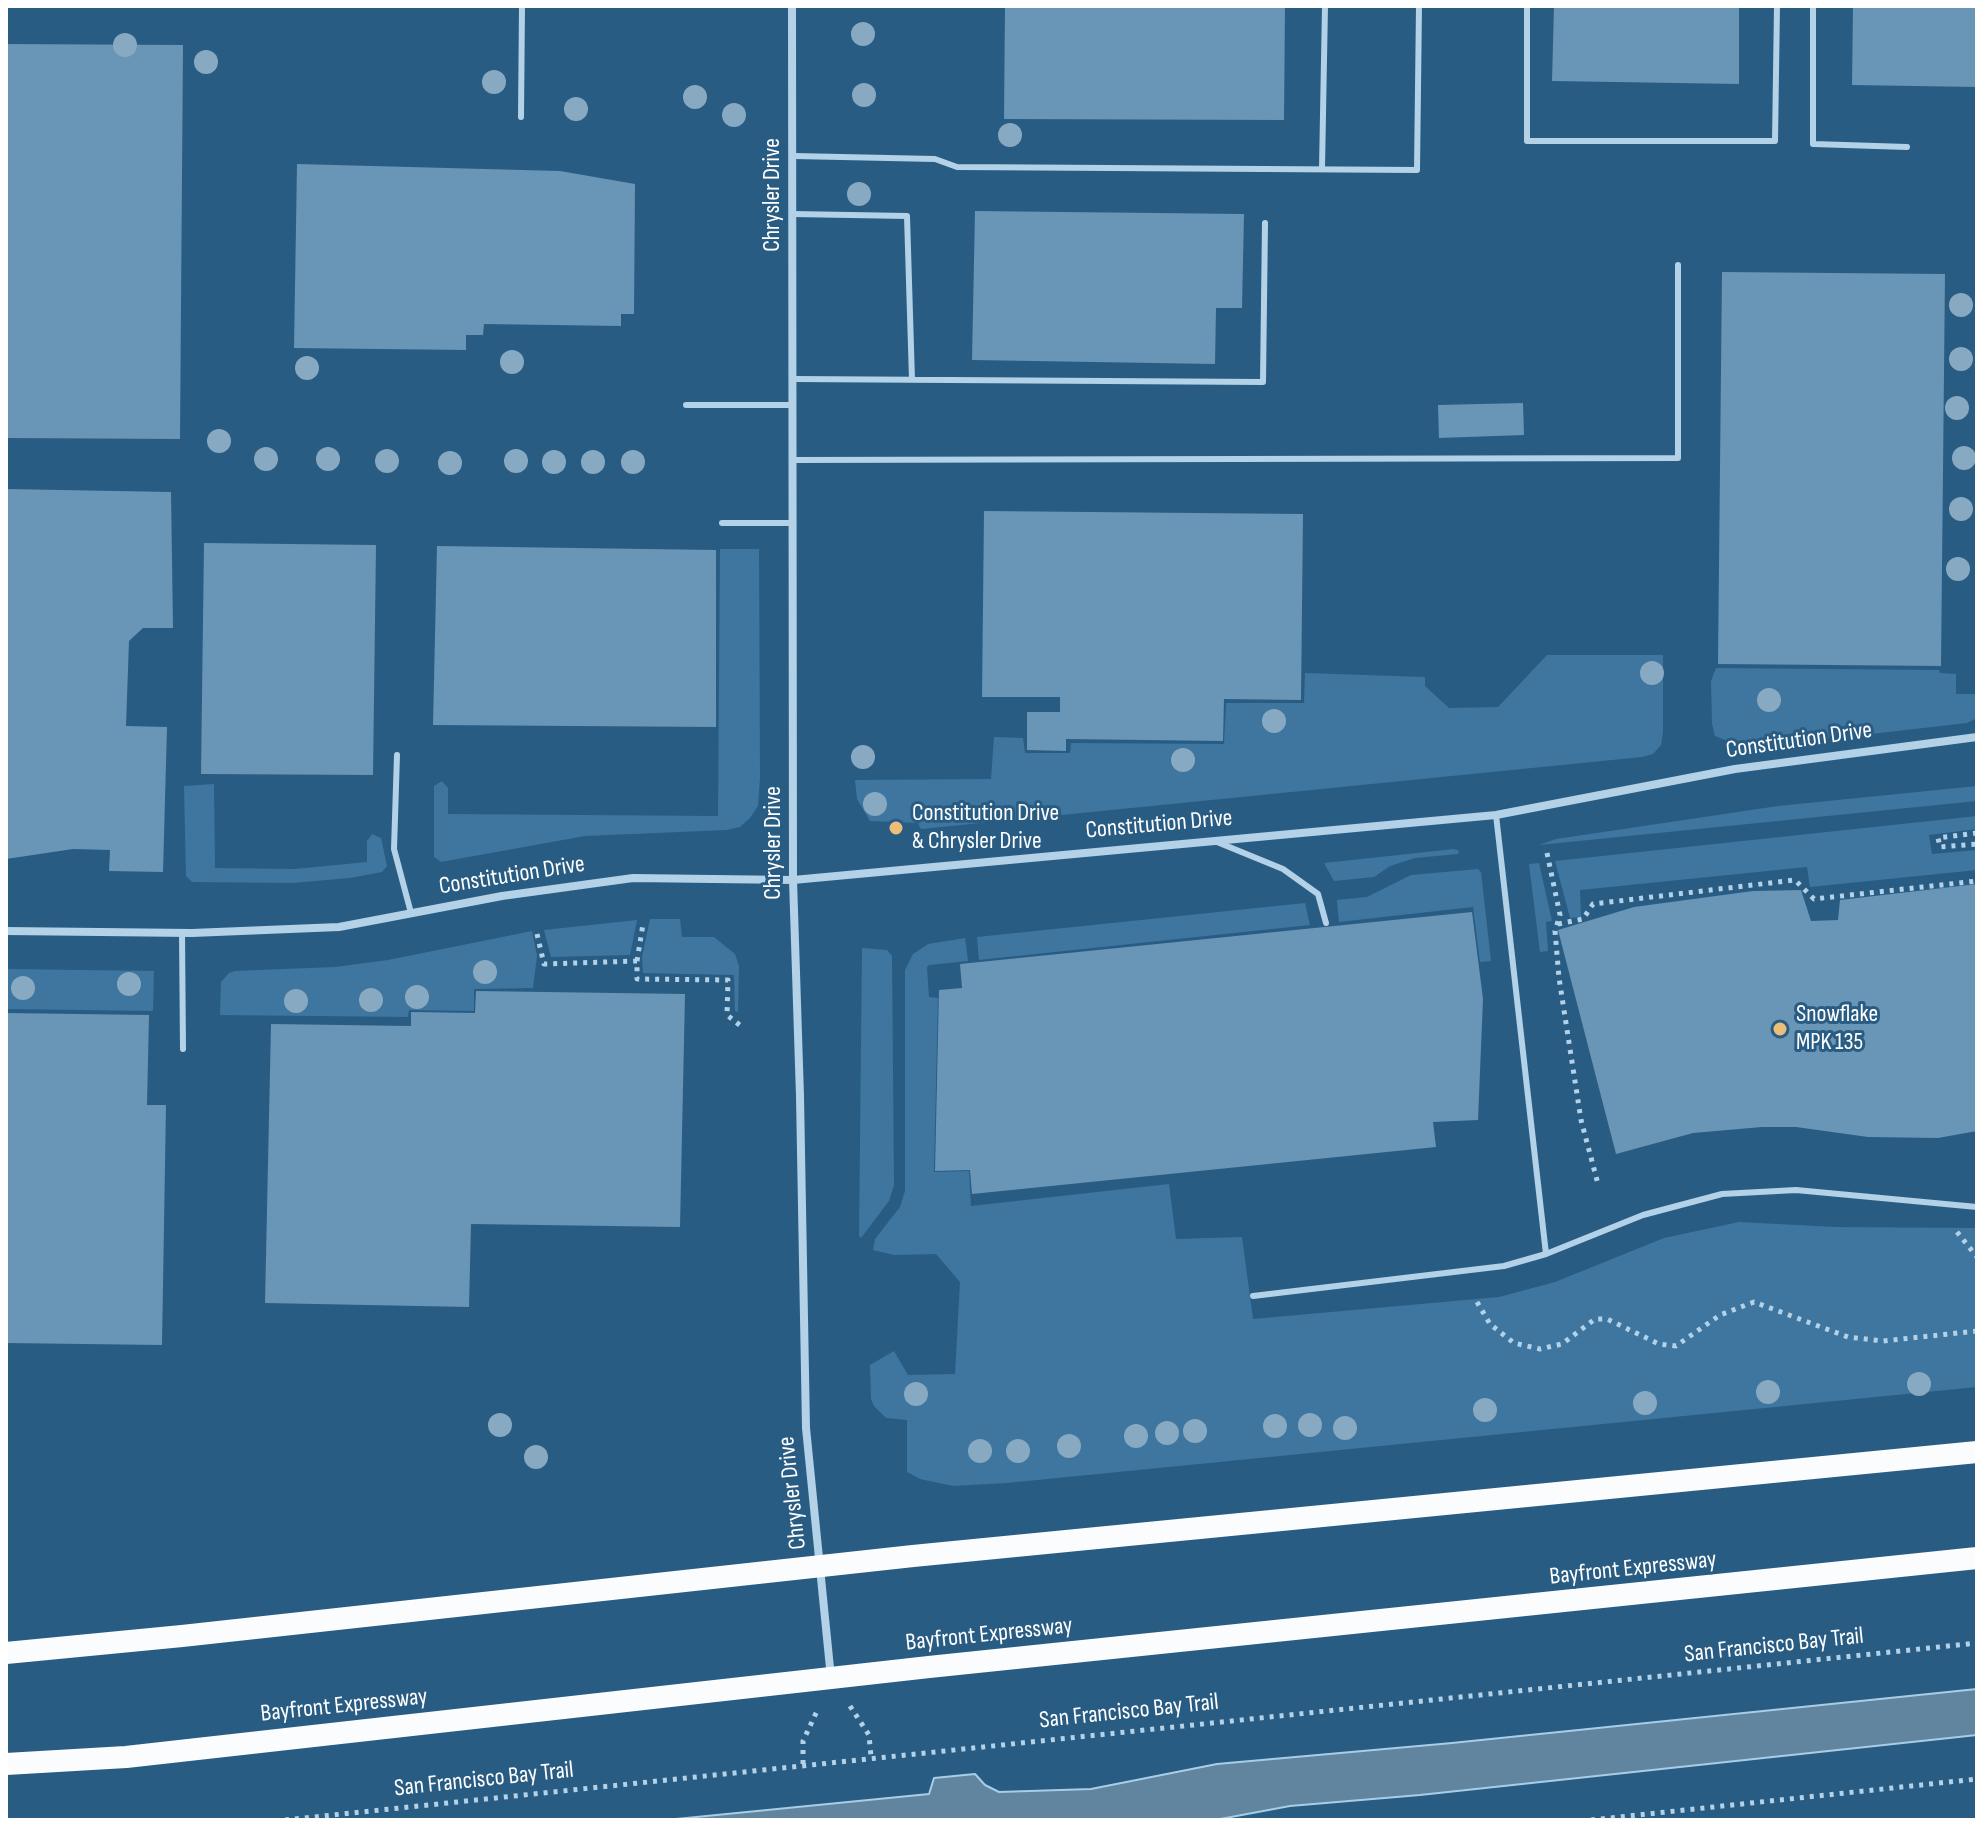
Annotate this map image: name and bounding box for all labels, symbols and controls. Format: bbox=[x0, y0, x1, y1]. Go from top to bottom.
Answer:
street label: Chrysler Drive bbox=[759, 138, 787, 252]
street label: Constitution Drive bbox=[1724, 717, 1874, 765]
street label: Chrysler Drive bbox=[760, 786, 788, 900]
place label: Constitution Drive & Chrysler Drive bbox=[912, 800, 1059, 856]
street label: Constitution Drive bbox=[1084, 804, 1234, 846]
marker: Constitution Drive & Chrysler Drive bbox=[887, 819, 905, 837]
street label: Constitution Drive bbox=[437, 850, 587, 902]
place label: Snowflake MPK 135 bbox=[1796, 1001, 1878, 1057]
marker: Snowflake MPK 135 bbox=[1771, 1020, 1789, 1038]
street label: Chrysler Drive bbox=[773, 1435, 813, 1551]
street label: Bayfront Expressway bbox=[1548, 1546, 1718, 1592]
street label: Bayfront Expressway bbox=[904, 1612, 1074, 1658]
street label: San Francisco Bay Trail bbox=[1683, 1622, 1865, 1670]
street label: Bayfront Expressway bbox=[259, 1683, 429, 1729]
street label: San Francisco Bay Trail bbox=[1038, 1688, 1220, 1736]
street label: San Francisco Bay Trail bbox=[393, 1756, 575, 1804]

